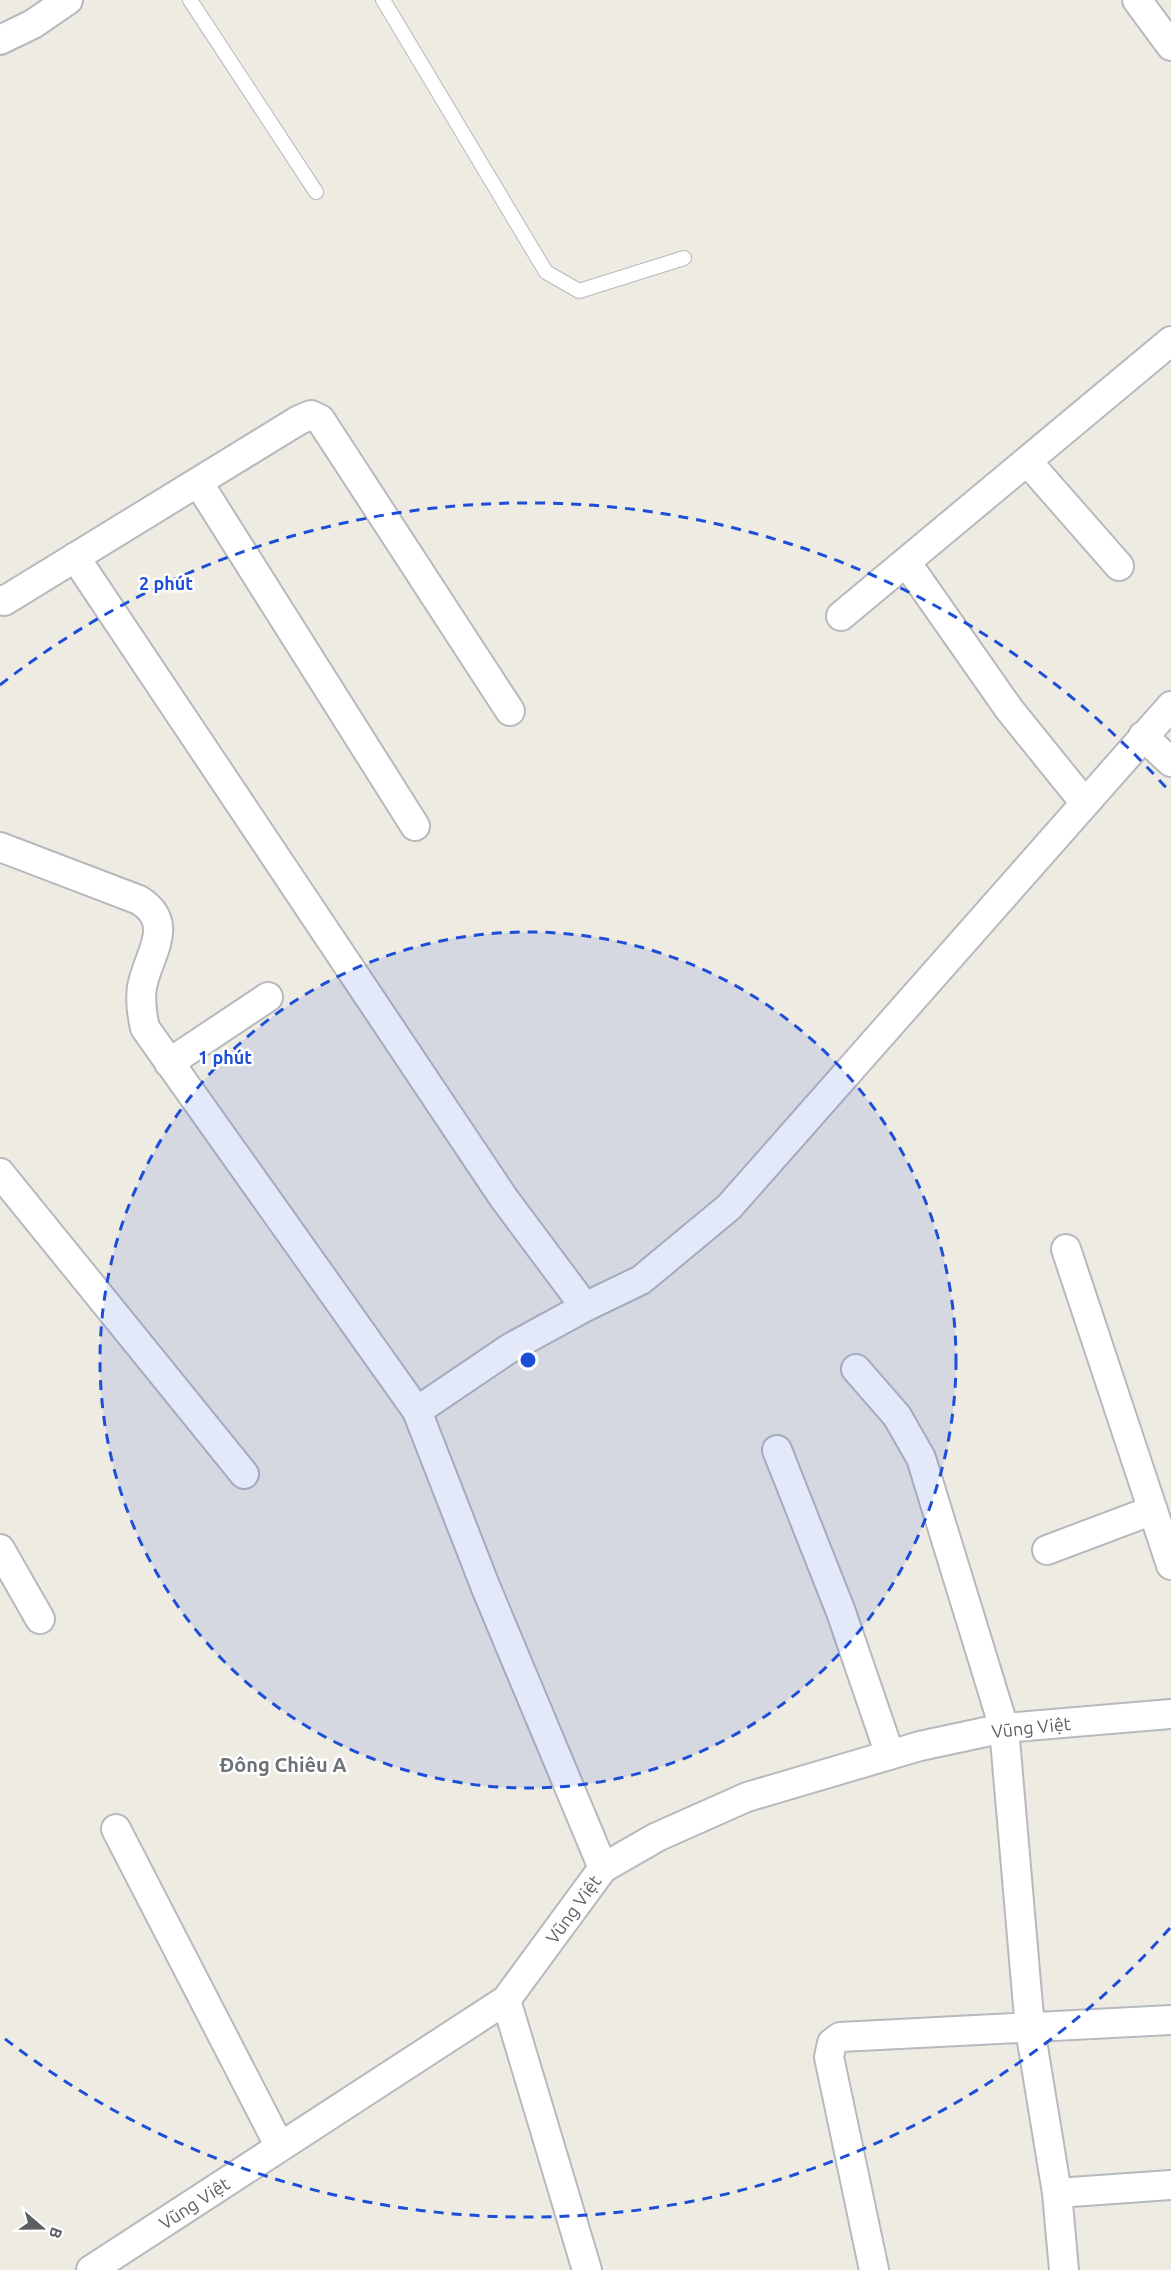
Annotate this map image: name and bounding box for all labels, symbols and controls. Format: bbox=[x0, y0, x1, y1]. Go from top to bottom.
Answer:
text: 2 phút bbox=[139, 573, 193, 593]
text: 1 phút bbox=[198, 1047, 252, 1067]
centre of rings bbox=[518, 1350, 538, 1370]
street label: Vũng Việt bbox=[990, 1713, 1072, 1741]
district label: Đông Chiêu A bbox=[219, 1753, 347, 1776]
street label: Vũng Việt bbox=[542, 1871, 604, 1947]
street label: Vũng Việt bbox=[155, 2173, 233, 2233]
north arrow bbox=[12, 2198, 72, 2258]
text: B bbox=[46, 2225, 66, 2241]

